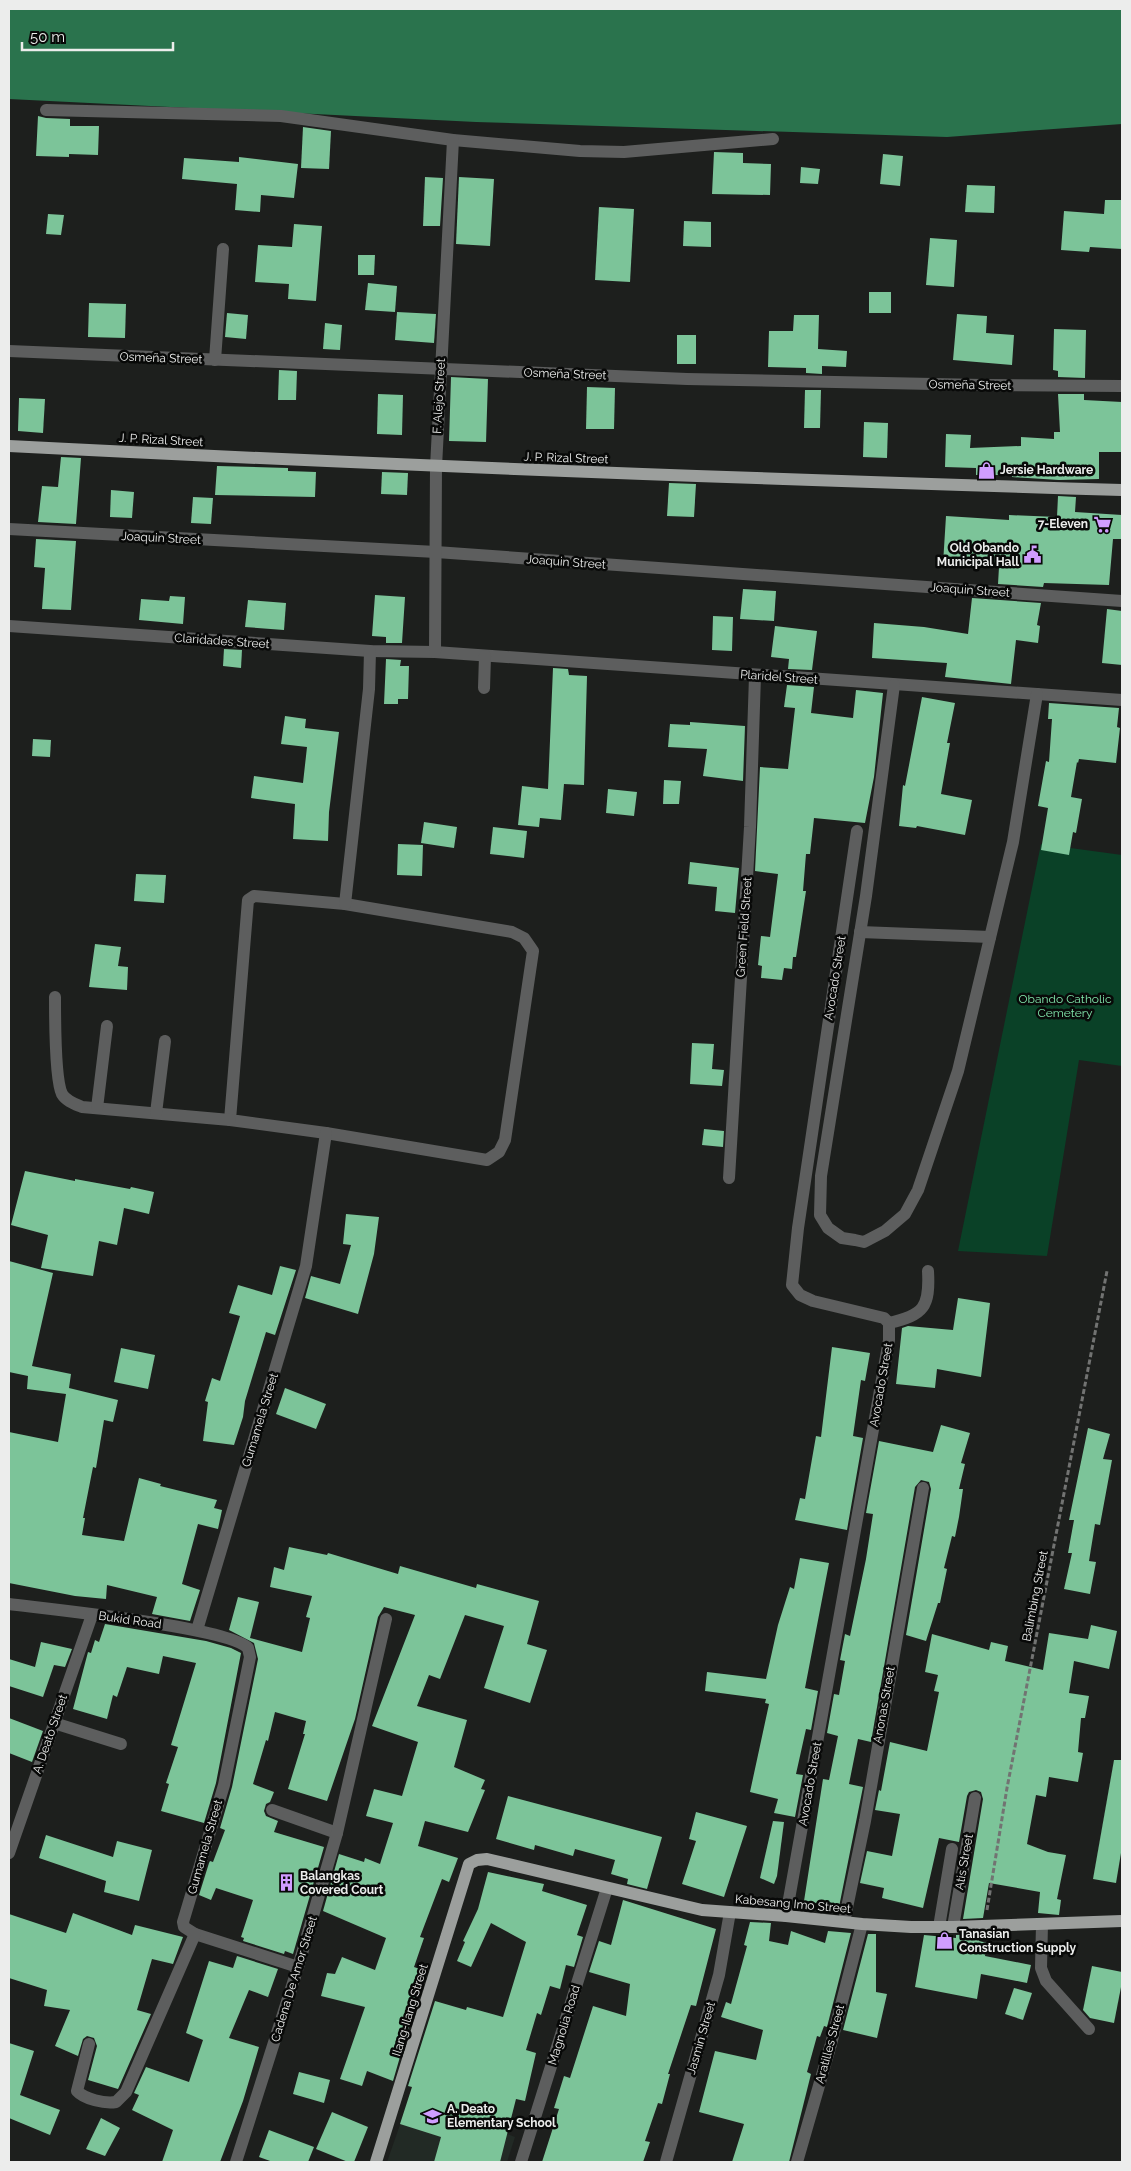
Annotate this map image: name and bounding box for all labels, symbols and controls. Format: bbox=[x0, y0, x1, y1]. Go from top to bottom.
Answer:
scale bar bbox=[22, 20, 174, 52]
text: 50 m bbox=[30, 28, 65, 46]
street label: Osmeña Street bbox=[119, 350, 203, 366]
street label: F. Alejo Street bbox=[430, 358, 448, 434]
street label: Osmeña Street bbox=[523, 366, 607, 382]
street label: Osmeña Street bbox=[929, 377, 1011, 393]
street label: J. P. Rizal Street bbox=[118, 431, 204, 449]
street label: J. P. Rizal Street bbox=[523, 450, 609, 466]
shop icon: Jersie Hardware bbox=[976, 460, 996, 480]
place label: Jersie Hardware bbox=[1000, 463, 1093, 477]
supermarket icon: 7-Eleven bbox=[1092, 514, 1112, 534]
place label: 7-Eleven bbox=[1038, 517, 1088, 531]
street label: Joaquin Street bbox=[121, 529, 201, 547]
place label: Old Obando Municipal Hall bbox=[937, 541, 1019, 569]
public building icon: Old Obando Municipal Hall bbox=[1023, 545, 1043, 565]
street label: Joaquin Street bbox=[526, 552, 606, 572]
street label: Joaquin Street bbox=[930, 580, 1010, 600]
street label: Claridades Street bbox=[174, 631, 270, 651]
street label: Plaridel Street bbox=[740, 667, 818, 687]
street label: Green Field Street bbox=[734, 876, 754, 978]
street label: Avocado Street bbox=[821, 935, 849, 1021]
park label: Obando Catholic Cemetery bbox=[1019, 992, 1112, 1020]
street label: Avocado Street bbox=[867, 1342, 895, 1428]
street label: Gumamela Street bbox=[239, 1371, 281, 1469]
street label: Balimbing Street bbox=[1019, 1549, 1051, 1643]
street label: Bukid Road bbox=[98, 1609, 162, 1631]
street label: Anonas Street bbox=[870, 1665, 898, 1745]
street label: A. Deato Street bbox=[30, 1693, 70, 1775]
street label: Avocado Street bbox=[796, 1741, 824, 1827]
street label: Gumamela Street bbox=[185, 1798, 225, 1896]
street label: Atis Street bbox=[952, 1833, 976, 1891]
place label: Balangkas Covered Court bbox=[300, 1869, 384, 1897]
building icon: Balangkas Covered Court bbox=[276, 1873, 296, 1893]
street label: Kabesang Imo Street bbox=[735, 1892, 851, 1916]
street label: Cadena De Amor Street bbox=[268, 1914, 320, 2044]
place label: Tanasian Construction Supply bbox=[959, 1927, 1077, 1955]
shop icon: Tanasian Construction Supply bbox=[935, 1931, 955, 1951]
street label: Ilang-Ilang Street bbox=[389, 1962, 431, 2058]
street label: Magnolia Road bbox=[545, 1983, 583, 2067]
street label: Jasmin Street bbox=[684, 2000, 718, 2076]
street label: Aratilles Street bbox=[813, 2003, 847, 2085]
place label: A. Deato Elementary School bbox=[447, 2102, 556, 2130]
school or university icon: A. Deato Elementary School bbox=[423, 2106, 443, 2126]

